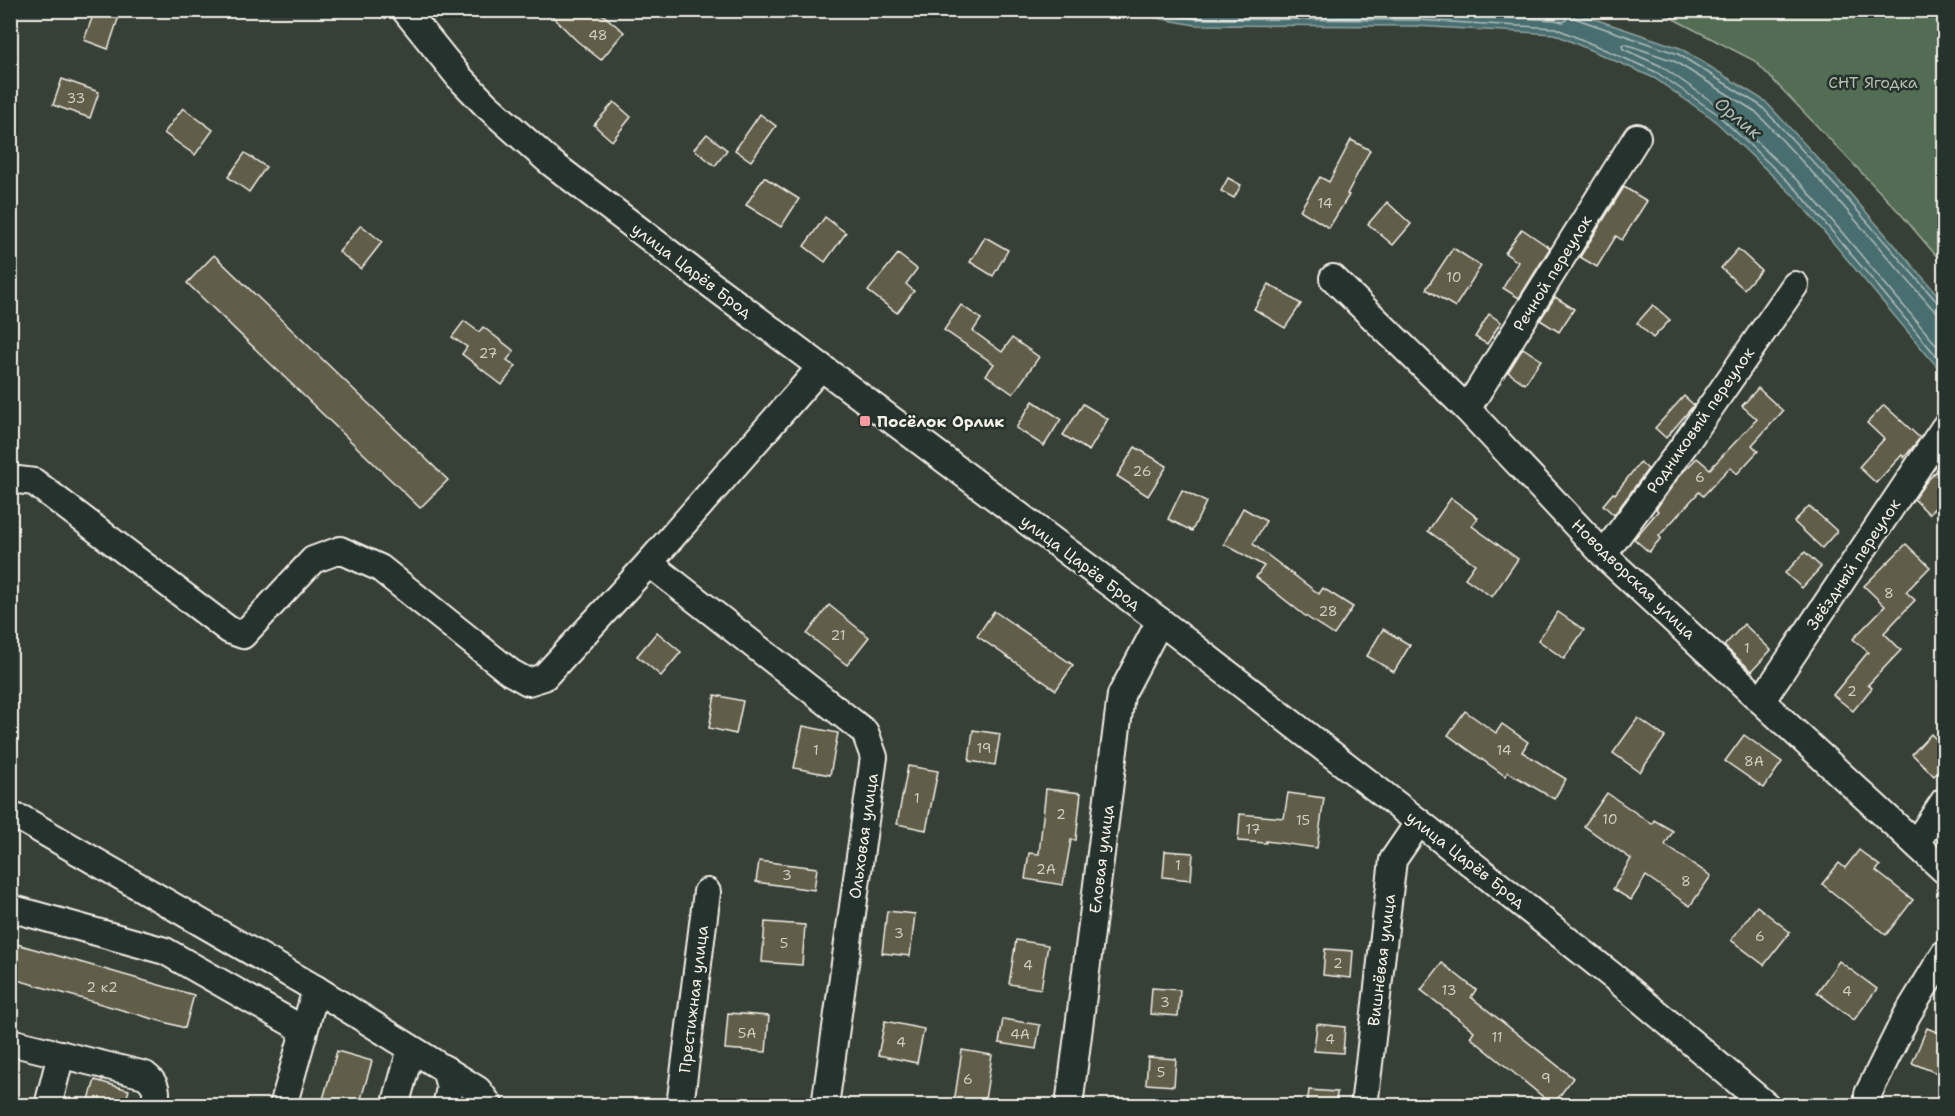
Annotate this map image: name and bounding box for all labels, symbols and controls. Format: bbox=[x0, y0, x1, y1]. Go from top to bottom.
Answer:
house number: 48 bbox=[588, 26, 608, 44]
park label: СНТ Ягодка bbox=[1828, 72, 1918, 93]
house number: 33 bbox=[67, 89, 85, 107]
water label: Орлик bbox=[1709, 91, 1767, 145]
house number: 14 bbox=[1317, 194, 1333, 212]
street label: Речной переулок bbox=[1508, 211, 1597, 335]
street label: улица Царёв Брод bbox=[627, 218, 756, 323]
house number: 10 bbox=[1446, 268, 1462, 286]
street label: Родниковый переулок bbox=[1642, 343, 1759, 498]
house number: 27 bbox=[479, 344, 497, 362]
place label: Посёлок Орлик bbox=[877, 411, 1004, 432]
marker: Посёлок Орлик bbox=[858, 414, 872, 428]
house number: 26 bbox=[1133, 462, 1152, 480]
house number: 6 bbox=[1695, 468, 1705, 486]
street label: Звёздный переулок bbox=[1802, 494, 1905, 634]
street label: улица Царёв Брод bbox=[1016, 510, 1145, 615]
street label: Новодворская улица bbox=[1567, 515, 1700, 644]
house number: 8 bbox=[1884, 584, 1894, 602]
house number: 28 bbox=[1318, 602, 1338, 620]
house number: 21 bbox=[831, 626, 845, 644]
house number: 1 bbox=[1744, 639, 1750, 657]
house number: 2 bbox=[1847, 682, 1857, 700]
house number: 19 bbox=[976, 739, 992, 757]
house number: 1 bbox=[813, 741, 819, 759]
house number: 14 bbox=[1496, 741, 1512, 759]
house number: 8А bbox=[1744, 752, 1764, 770]
street label: Ольховая улица bbox=[844, 772, 883, 900]
house number: 1 bbox=[914, 789, 920, 807]
street label: Еловая улица bbox=[1084, 804, 1119, 915]
house number: 2 bbox=[1056, 805, 1066, 823]
street label: улица Царёв Брод bbox=[1402, 806, 1530, 912]
house number: 10 bbox=[1602, 810, 1618, 828]
house number: 15 bbox=[1296, 811, 1310, 829]
house number: 17 bbox=[1246, 820, 1260, 838]
house number: 1 bbox=[1175, 856, 1181, 874]
house number: 2А bbox=[1036, 860, 1056, 878]
house number: 3 bbox=[782, 866, 792, 884]
house number: 8 bbox=[1681, 872, 1691, 890]
street label: Вишнёвая улица bbox=[1363, 893, 1400, 1027]
street label: Престижная улица bbox=[674, 924, 713, 1074]
house number: 3 bbox=[894, 924, 904, 942]
house number: 6 bbox=[1755, 927, 1765, 945]
house number: 5 bbox=[780, 934, 788, 952]
house number: 2 bbox=[1333, 954, 1343, 972]
house number: 4 bbox=[1023, 956, 1033, 974]
house number: 2 к2 bbox=[86, 978, 118, 996]
house number: 13 bbox=[1442, 981, 1456, 999]
house number: 4 bbox=[1842, 982, 1852, 1000]
house number: 3 bbox=[1160, 993, 1170, 1011]
house number: 5А bbox=[738, 1024, 756, 1042]
house number: 4А bbox=[1010, 1025, 1030, 1043]
house number: 11 bbox=[1491, 1028, 1503, 1046]
house number: 4 bbox=[1325, 1030, 1335, 1048]
house number: 4 bbox=[896, 1033, 906, 1051]
house number: 5 bbox=[1157, 1063, 1165, 1081]
house number: 9 bbox=[1541, 1069, 1551, 1087]
house number: 6 bbox=[963, 1070, 973, 1088]

